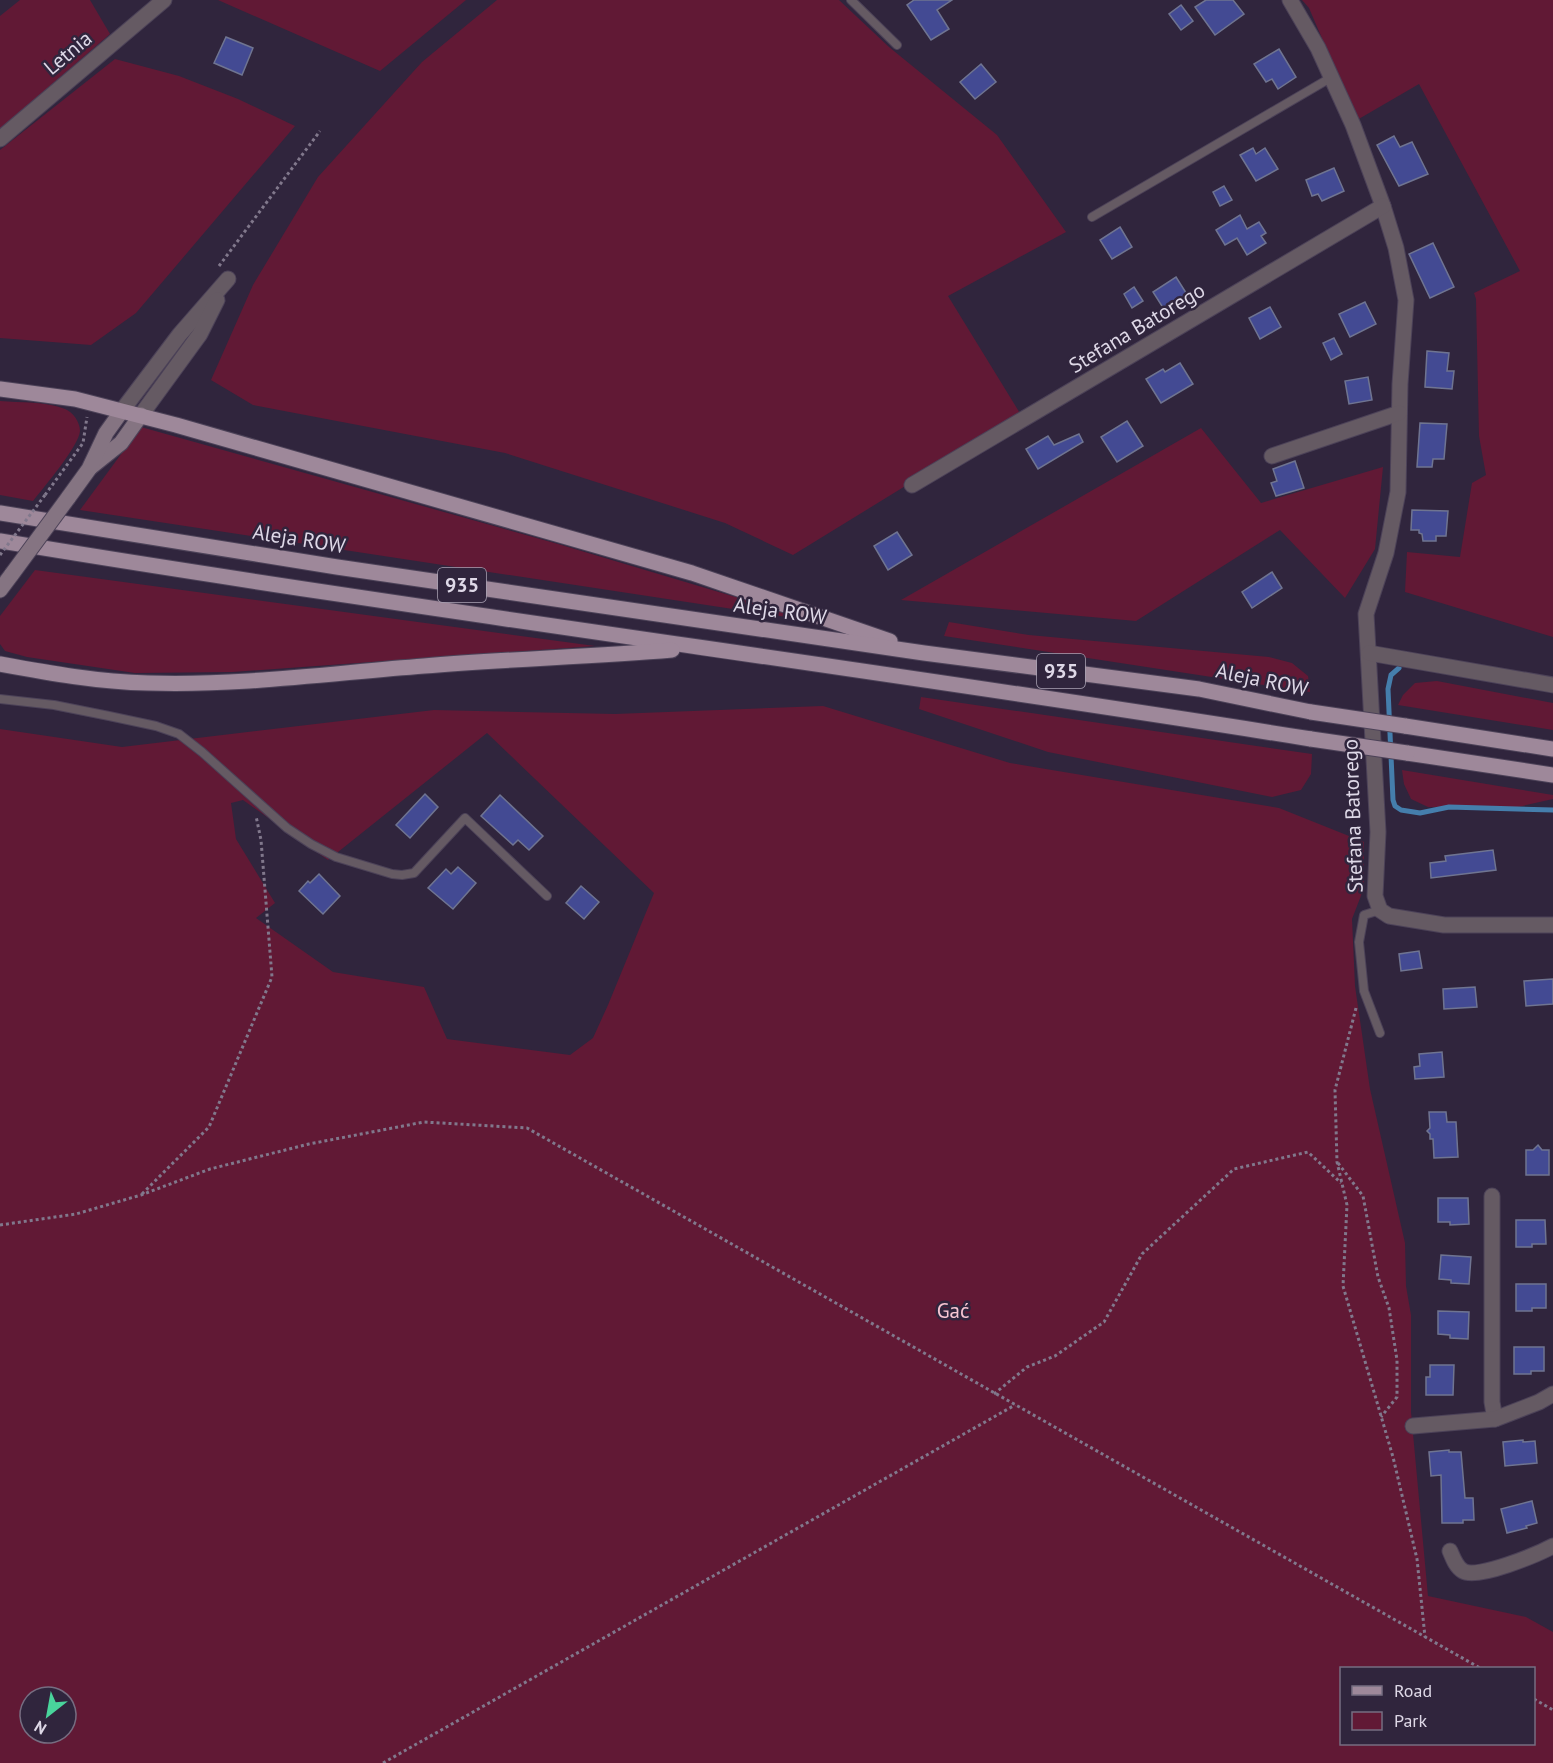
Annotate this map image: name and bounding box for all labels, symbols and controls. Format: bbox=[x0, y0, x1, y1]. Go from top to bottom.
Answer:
street label: Letnia bbox=[38, 25, 97, 81]
street label: Stefana Batorego bbox=[1064, 276, 1210, 379]
street label: Aleja ROW bbox=[251, 518, 348, 559]
road number: 935 bbox=[438, 568, 486, 602]
street label: Aleja ROW bbox=[732, 591, 829, 630]
road number: 935 bbox=[1037, 654, 1085, 688]
street label: Aleja ROW bbox=[1214, 657, 1311, 703]
street label: Stefana Batorego bbox=[1336, 738, 1369, 894]
park label: Gać bbox=[937, 1297, 969, 1324]
legend bbox=[1340, 1667, 1535, 1745]
text: Road bbox=[1394, 1679, 1432, 1702]
north arrow bbox=[18, 1685, 78, 1745]
text: Park bbox=[1394, 1709, 1427, 1732]
text: N bbox=[31, 1717, 50, 1739]

